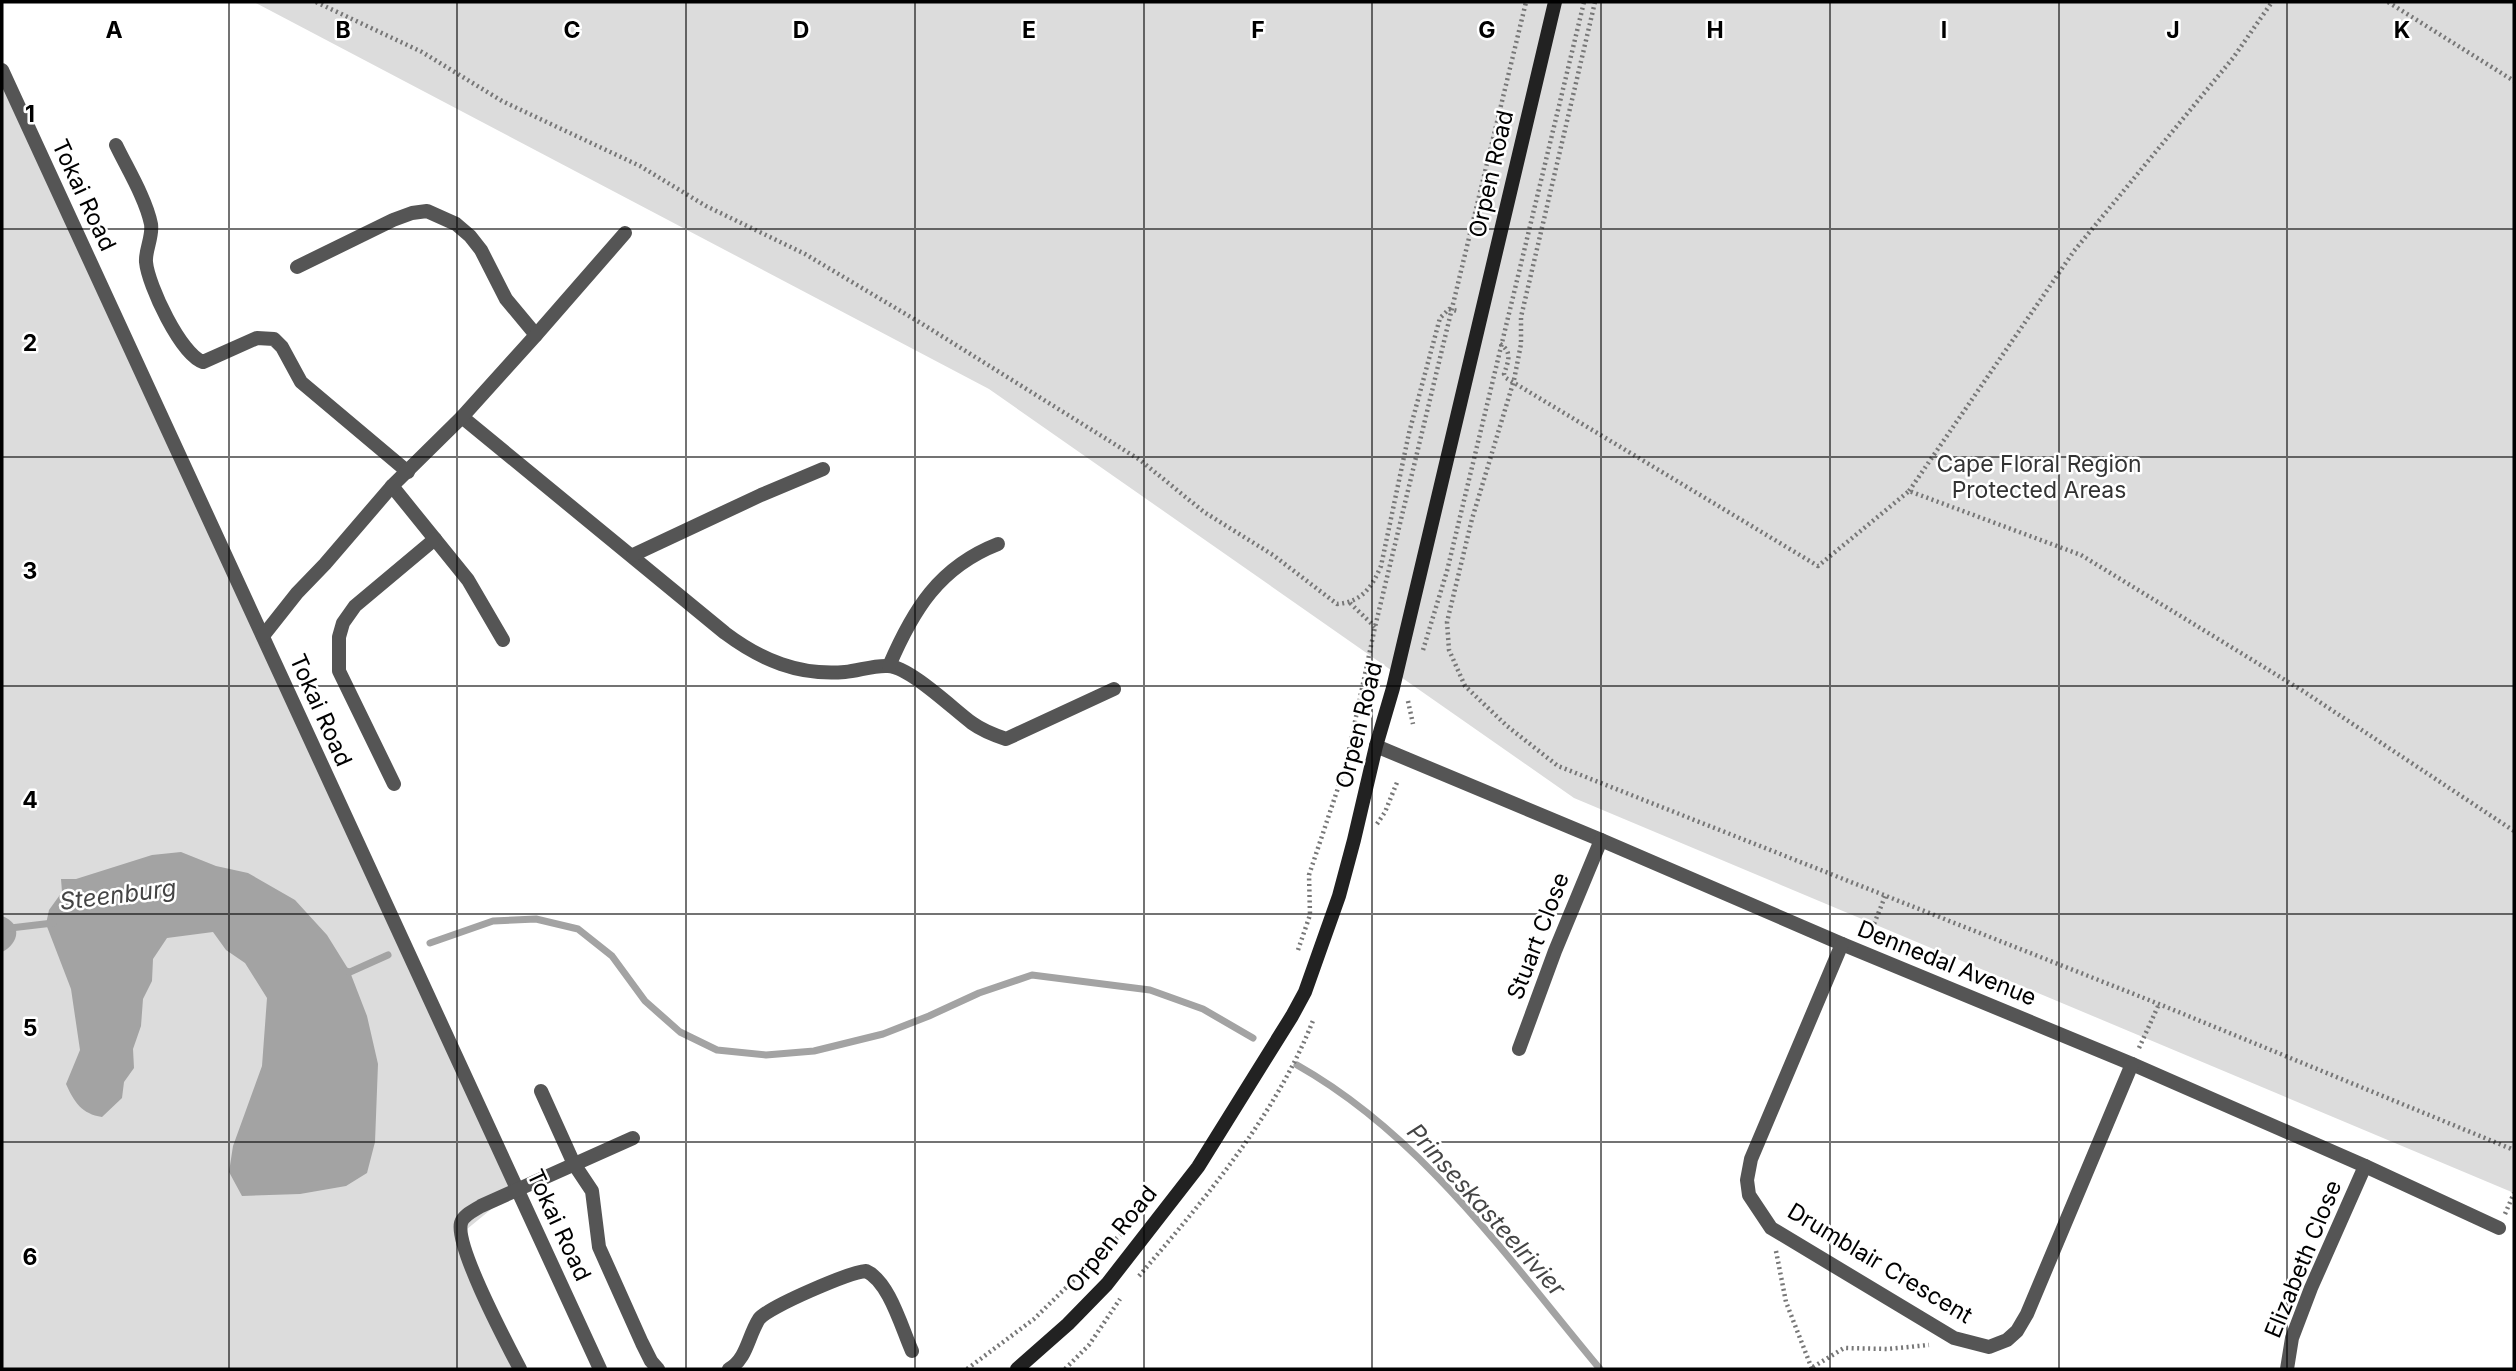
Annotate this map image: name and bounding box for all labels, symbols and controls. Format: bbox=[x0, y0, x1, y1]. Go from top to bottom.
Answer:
text: A bbox=[105, 16, 123, 44]
text: B bbox=[335, 16, 351, 44]
text: C bbox=[563, 16, 581, 44]
text: D bbox=[793, 16, 809, 44]
text: E bbox=[1022, 16, 1036, 44]
text: F bbox=[1251, 16, 1265, 44]
text: G bbox=[1478, 16, 1496, 44]
text: H bbox=[1706, 16, 1724, 44]
text: I bbox=[1941, 16, 1947, 44]
text: J bbox=[2166, 16, 2180, 44]
text: K bbox=[2394, 16, 2410, 44]
text: 1 bbox=[25, 100, 35, 128]
street label: Orpen Road bbox=[1463, 108, 1519, 240]
street label: Tokai Road bbox=[46, 135, 122, 255]
text: 2 bbox=[23, 329, 37, 357]
park label: Cape Floral Region Protected Areas bbox=[1936, 450, 2142, 504]
text: 3 bbox=[23, 557, 37, 585]
street label: Tokai Road bbox=[284, 650, 358, 770]
street label: Orpen Road bbox=[1330, 659, 1388, 791]
text: 4 bbox=[22, 786, 38, 814]
street label: Stuart Close bbox=[1501, 869, 1575, 1003]
water label: Steenburg bbox=[58, 873, 178, 916]
street label: Dennedal Avenue bbox=[1853, 914, 2041, 1012]
text: 5 bbox=[23, 1014, 37, 1042]
water label: Prinseskasteelrivier bbox=[1401, 1117, 1572, 1303]
street label: Tokai Road bbox=[521, 1165, 597, 1285]
street label: Elizabeth Close bbox=[2259, 1176, 2347, 1342]
street label: Orpen Road bbox=[1059, 1180, 1163, 1298]
street label: Drumblair Crescent bbox=[1783, 1197, 1978, 1329]
text: 6 bbox=[23, 1243, 37, 1271]

